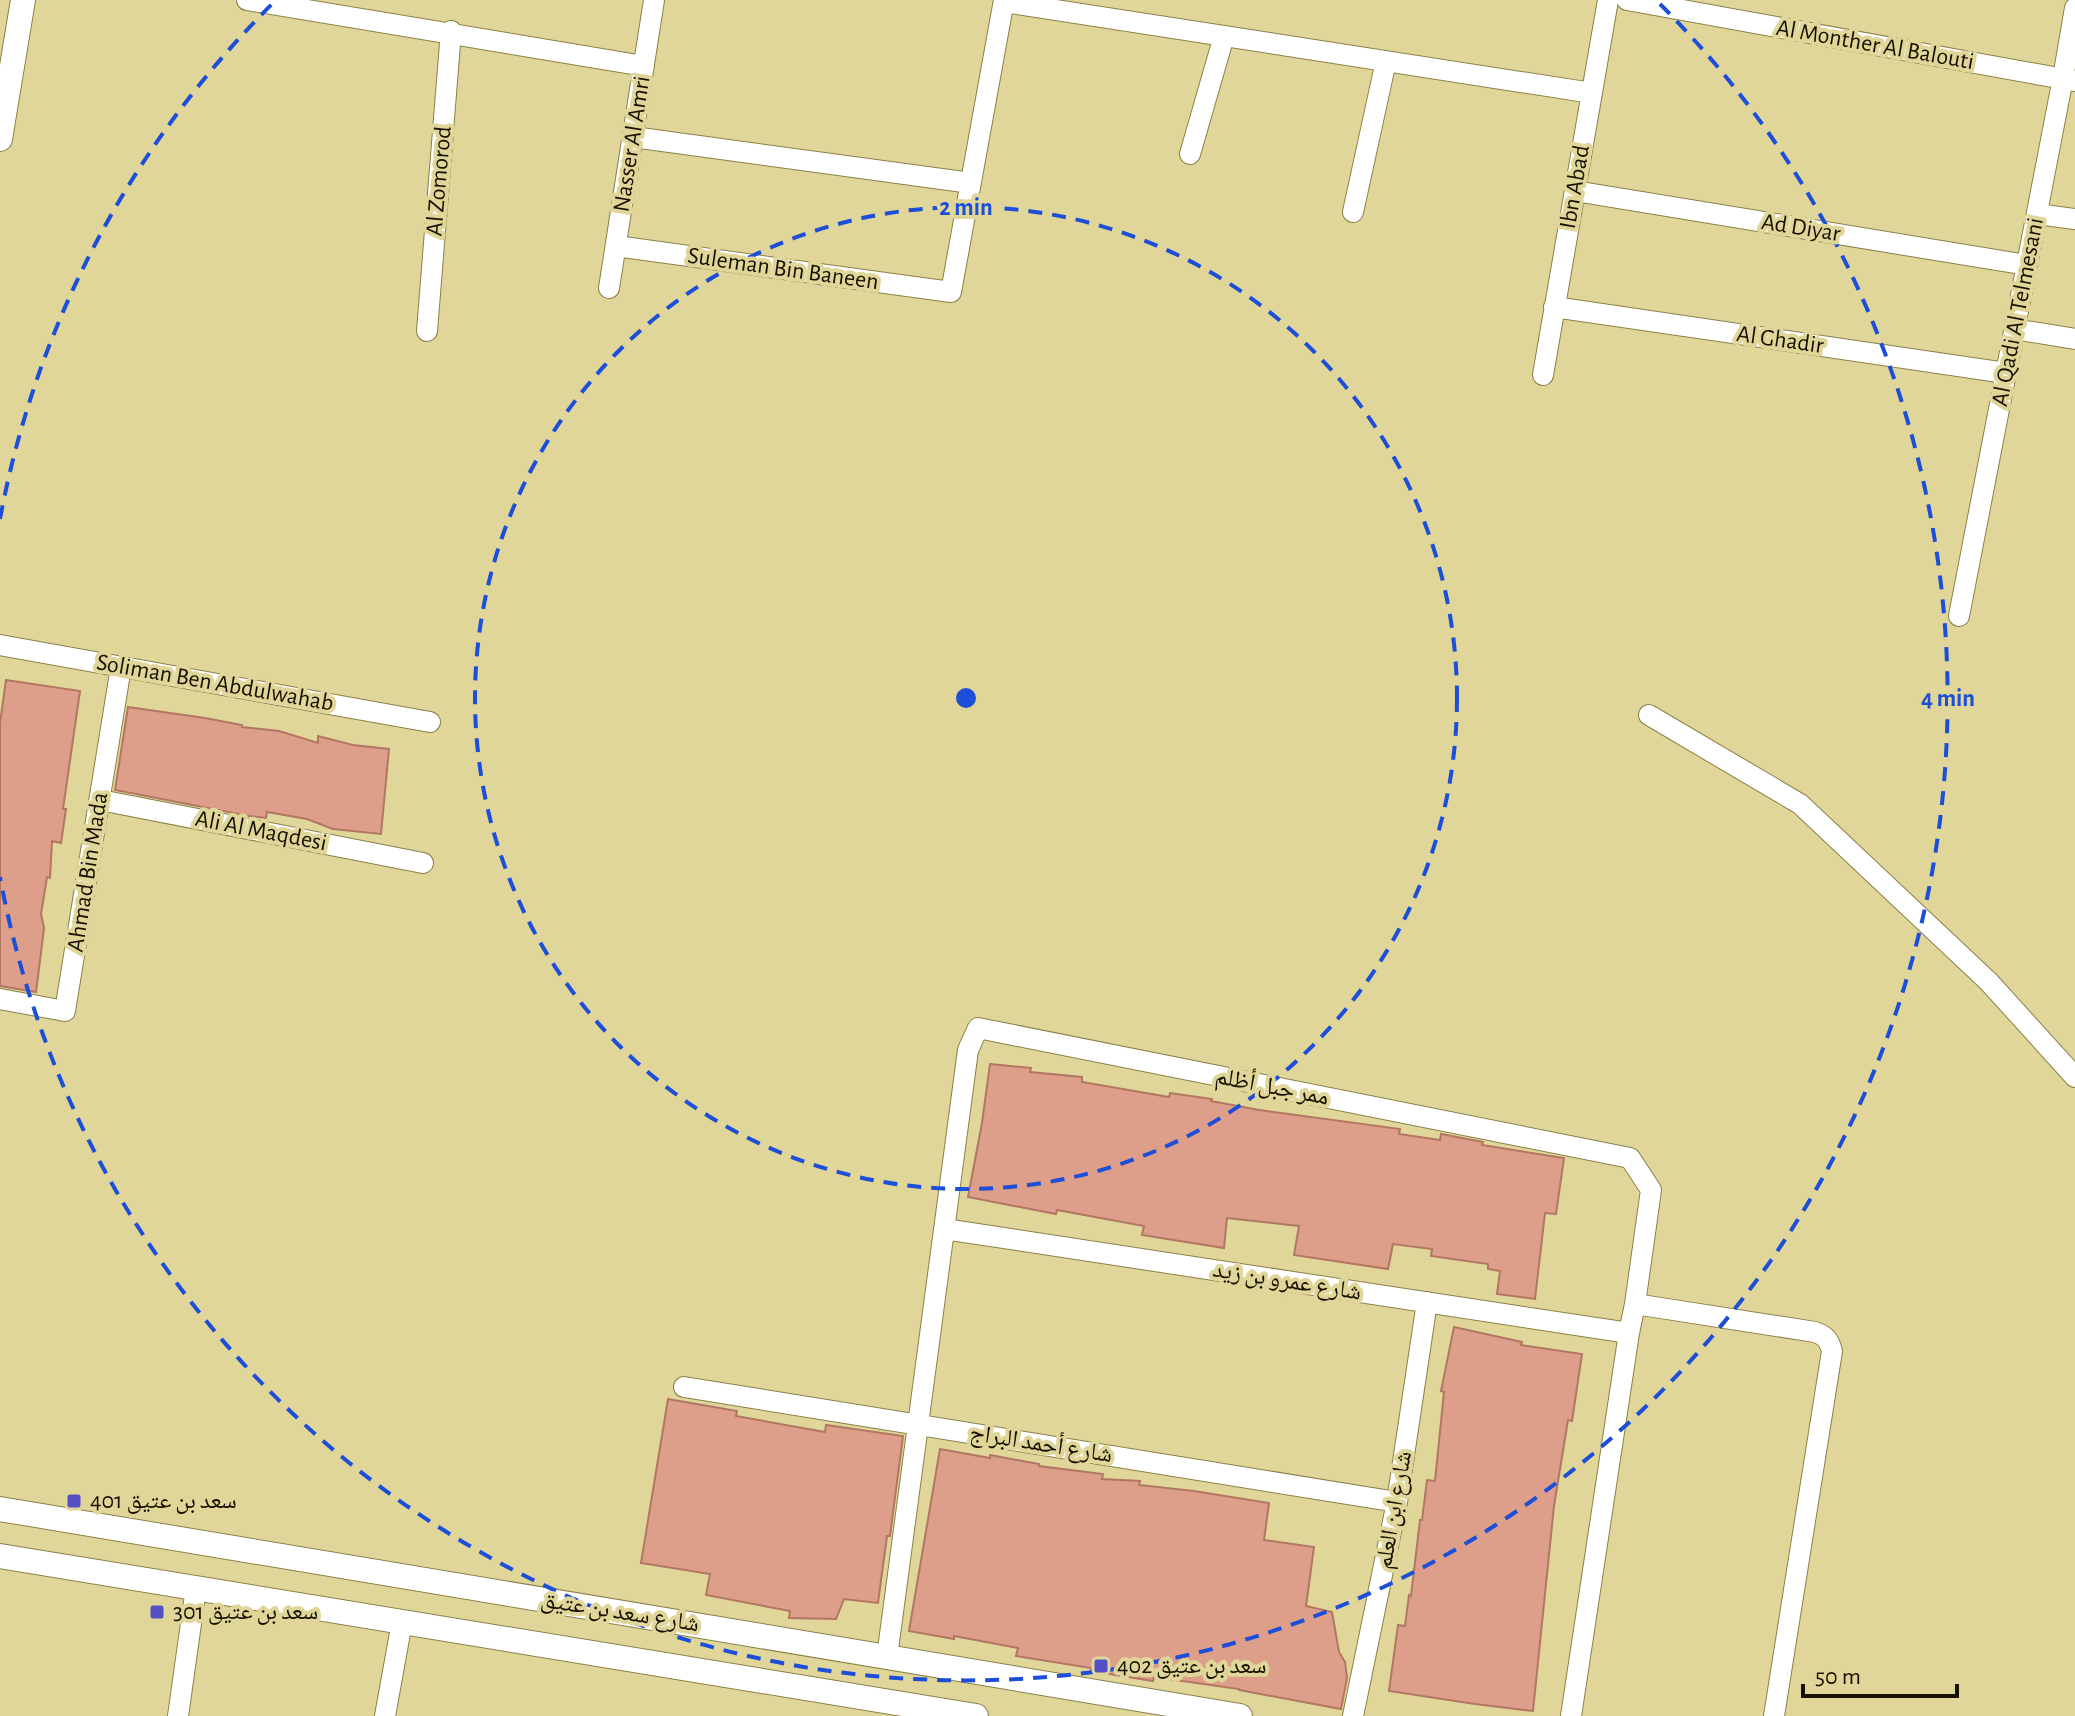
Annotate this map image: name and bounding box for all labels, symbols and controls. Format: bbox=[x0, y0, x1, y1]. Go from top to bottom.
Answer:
street label: Al Monther Al Balouti bbox=[1774, 16, 1976, 74]
street label: Nasser Al Amri bbox=[609, 74, 655, 214]
street label: Al Zomorod bbox=[422, 125, 456, 237]
street label: Ibn Abad bbox=[1556, 143, 1594, 231]
text: 2 min bbox=[939, 196, 993, 220]
street label: Ad Diyar bbox=[1760, 210, 1842, 246]
street label: Al Qadi Al Telmesani bbox=[1988, 216, 2048, 408]
street label: Suleman Bin Baneen bbox=[686, 244, 880, 294]
street label: Al Ghadir bbox=[1735, 322, 1825, 358]
street label: Soliman Ben Abdulwahab bbox=[95, 650, 335, 716]
centre of rings bbox=[952, 684, 980, 712]
text: 4 min bbox=[1921, 687, 1975, 711]
street label: Ahmad Bin Mada bbox=[64, 791, 112, 953]
street label: Ali Al Maqdesi bbox=[193, 806, 329, 856]
street label: ممر جبل أظلم bbox=[1213, 1062, 1331, 1113]
street label: شارع عمرو بن زيد bbox=[1211, 1257, 1363, 1307]
street label: شارع أحمد البراج bbox=[968, 1418, 1115, 1469]
street label: شارع ابن العلم bbox=[1372, 1449, 1419, 1571]
place label: سعد بن عتيق 401 bbox=[90, 1489, 237, 1514]
marker: سعد بن عتيق 401 bbox=[65, 1492, 83, 1510]
street label: شارع سعد بن عتيق bbox=[539, 1588, 701, 1638]
place label: سعد بن عتيق 301 bbox=[173, 1600, 318, 1625]
marker: سعد بن عتيق 301 bbox=[148, 1603, 166, 1621]
scale bar bbox=[1803, 1648, 1957, 1698]
place label: سعد بن عتيق 402 bbox=[1117, 1654, 1267, 1679]
marker: سعد بن عتيق 402 bbox=[1092, 1657, 1110, 1675]
text: 50 m bbox=[1815, 1665, 1861, 1689]

